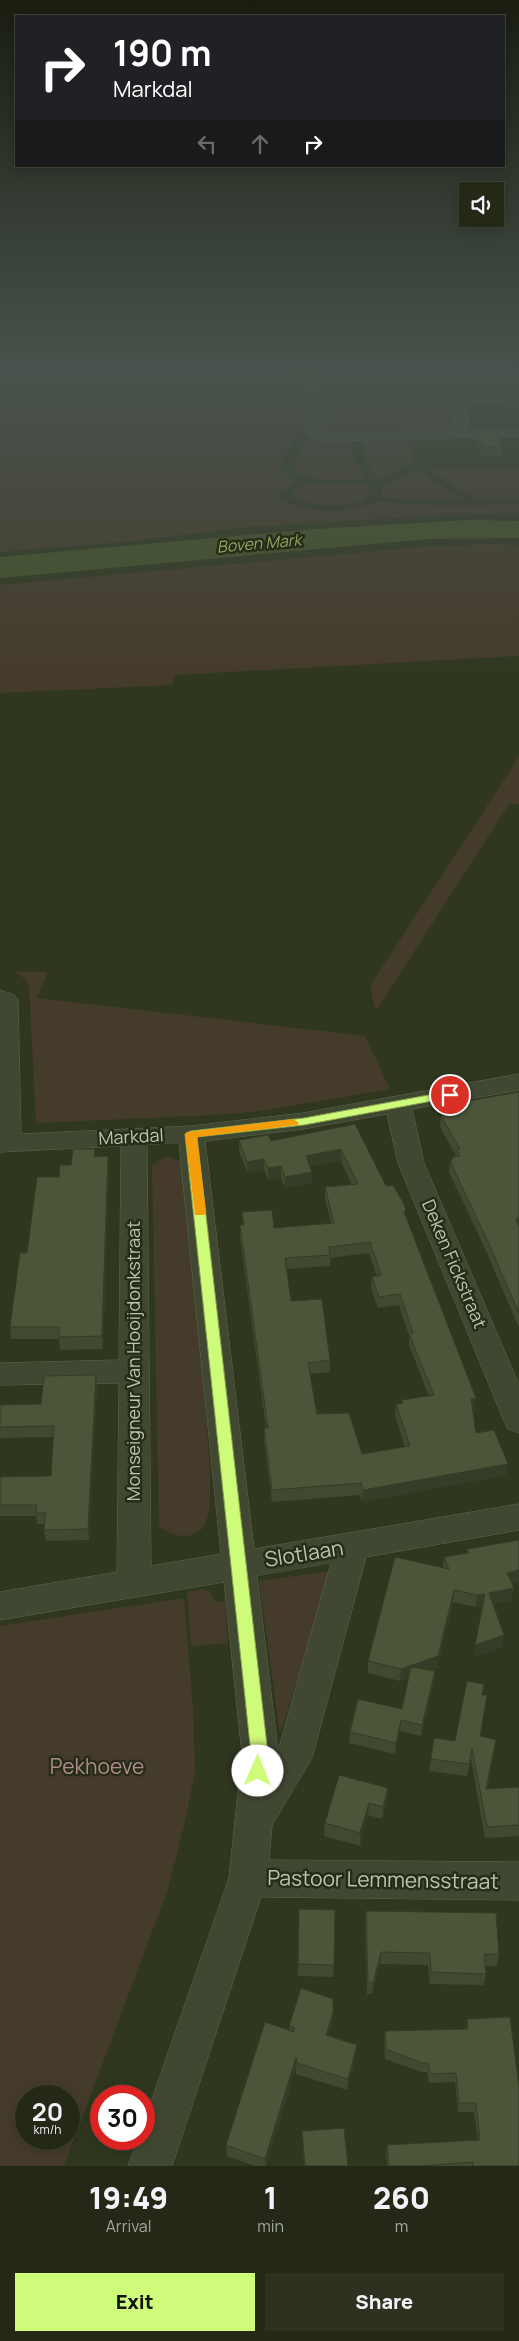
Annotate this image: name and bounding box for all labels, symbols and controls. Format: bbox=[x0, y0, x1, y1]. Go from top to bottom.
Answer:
text: 190 m bbox=[113, 29, 212, 77]
icon: right bbox=[30, 35, 95, 100]
text: Markdal bbox=[113, 74, 193, 104]
icon: left bbox=[193, 130, 221, 158]
icon: ahead bbox=[246, 130, 274, 158]
icon: right bbox=[299, 130, 327, 158]
map controls bbox=[459, 182, 504, 227]
button: sound bbox=[459, 182, 504, 227]
water label: Boven Mark bbox=[216, 528, 304, 558]
pin bbox=[429, 1074, 471, 1116]
icon: arrive bbox=[436, 1081, 464, 1109]
street label: Markdal bbox=[98, 1122, 164, 1150]
street label: Deken Fickstraat bbox=[417, 1195, 493, 1332]
street label: Monseigneur Van Hooijdonkstraat bbox=[121, 1221, 145, 1501]
street label: Slotlaan bbox=[262, 1533, 345, 1573]
position arrow bbox=[231, 1744, 283, 1796]
park label: Pekhoeve bbox=[50, 1752, 144, 1780]
street label: Pastoor Lemmensstraat bbox=[267, 1863, 499, 1895]
speed limit sign: 30 bbox=[90, 2085, 155, 2150]
text: 20 bbox=[32, 2094, 63, 2129]
text: km/h bbox=[34, 2121, 61, 2138]
text: 19:49 bbox=[89, 2177, 168, 2218]
text: 1 bbox=[264, 2177, 277, 2218]
text: 260 bbox=[373, 2177, 430, 2218]
text: Arrival bbox=[106, 2215, 151, 2237]
text: min bbox=[257, 2215, 284, 2237]
text: m bbox=[395, 2215, 408, 2237]
button: Exit bbox=[15, 2273, 255, 2331]
button: Share bbox=[265, 2273, 504, 2331]

